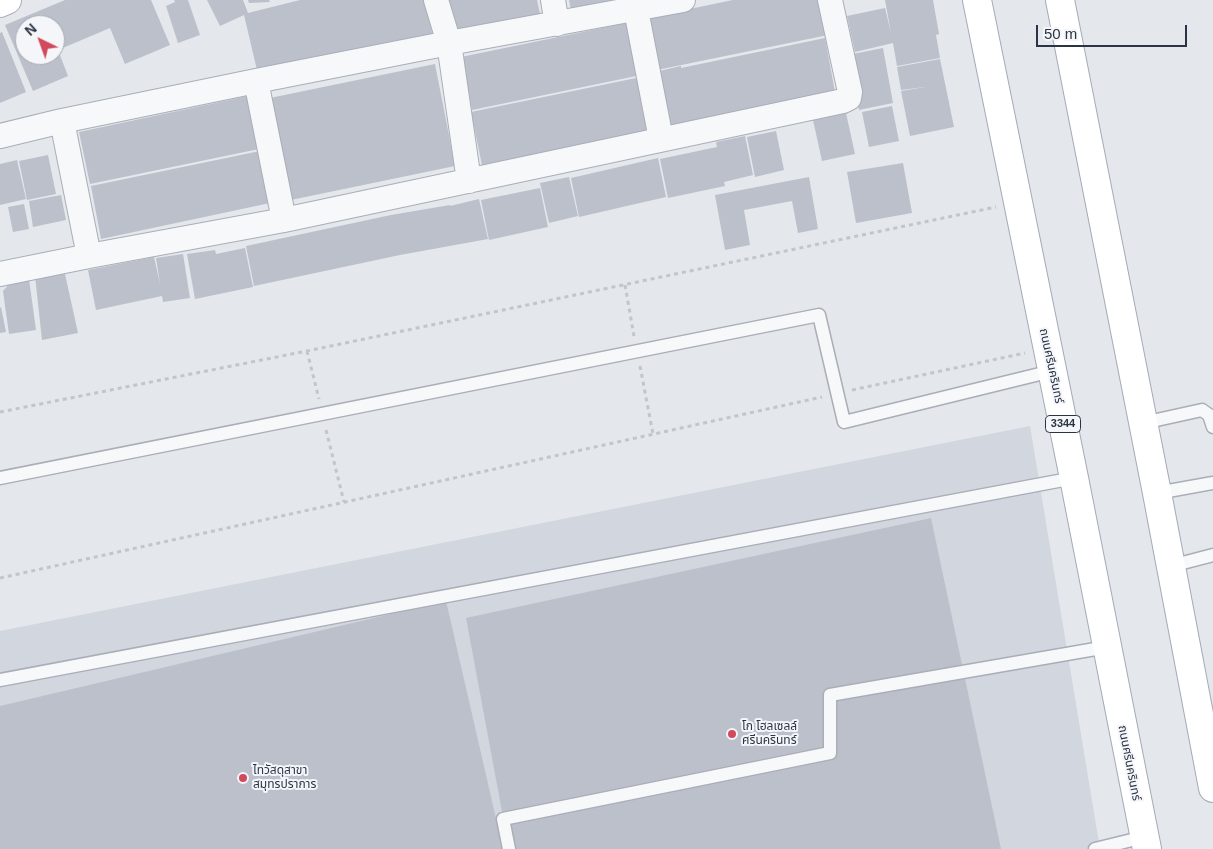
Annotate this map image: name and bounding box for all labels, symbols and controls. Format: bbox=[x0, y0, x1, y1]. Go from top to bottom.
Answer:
north arrow bbox=[15, 15, 65, 65]
scale bar bbox=[1038, 15, 1189, 47]
text: N bbox=[22, 20, 40, 39]
text: 50 m bbox=[1044, 25, 1077, 42]
street label: ถนนศรีนครินทร์ bbox=[1036, 327, 1066, 405]
road number: 3344 bbox=[1046, 416, 1080, 432]
place label: โก โฮลเซลล์ ศรีนครินทร์ bbox=[742, 720, 797, 748]
street label: ถนนศรีนครินทร์ bbox=[1115, 724, 1143, 802]
marker: โก โฮลเซลล์ ศรีนครินทร์ bbox=[726, 728, 738, 740]
place label: ไทวัสดุสาขา สมุทรปราการ bbox=[253, 764, 316, 792]
marker: ไทวัสดุสาขา สมุทรปราการ bbox=[237, 772, 249, 784]

